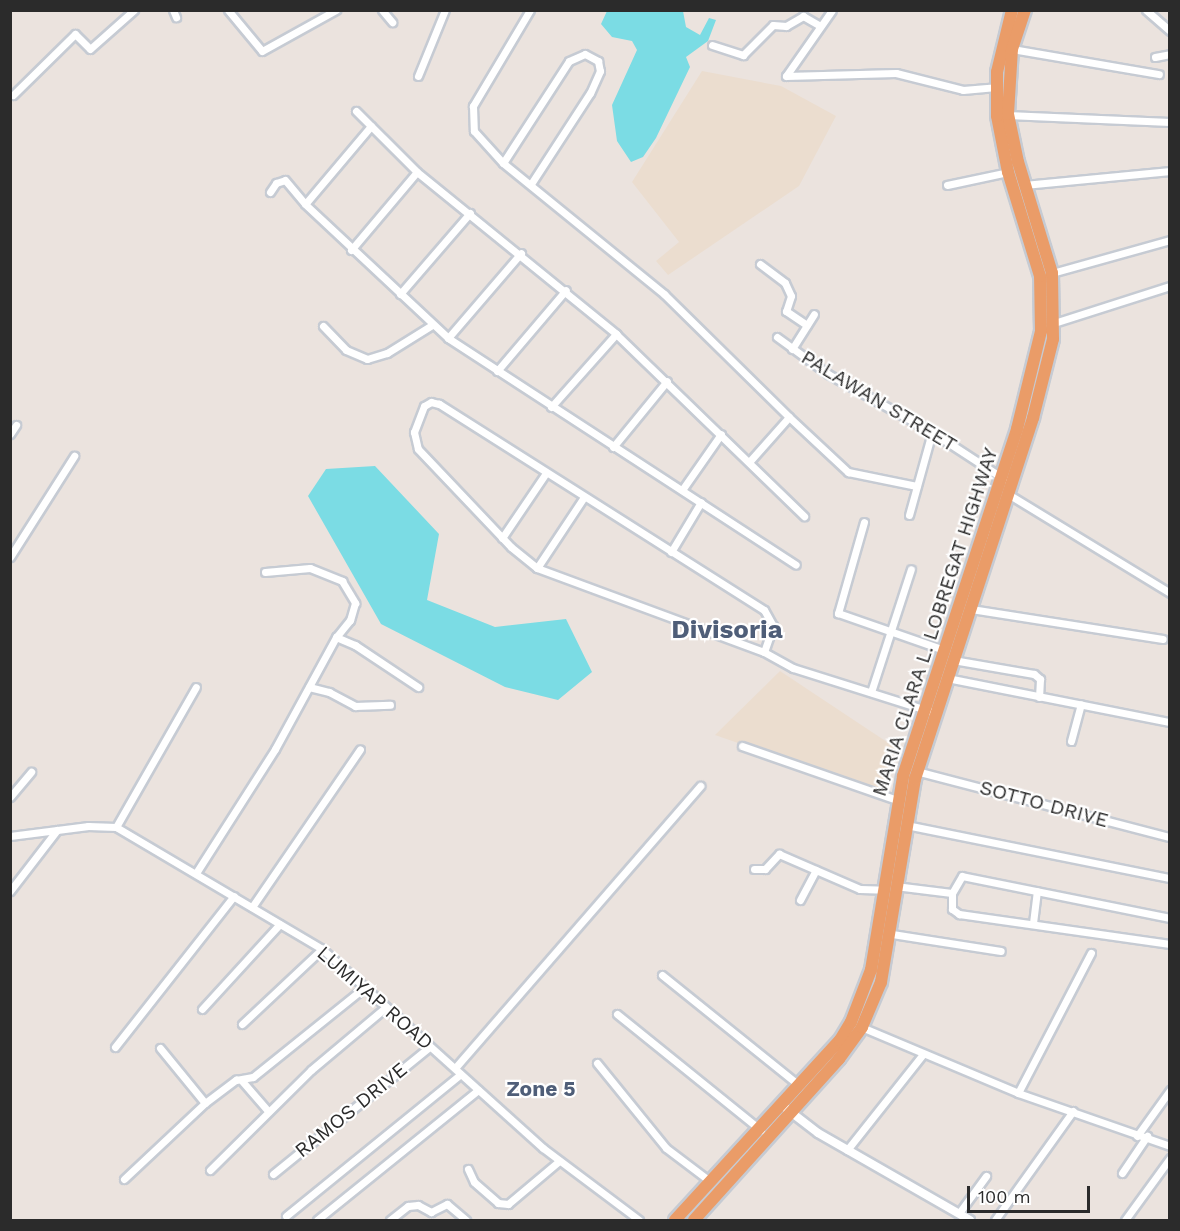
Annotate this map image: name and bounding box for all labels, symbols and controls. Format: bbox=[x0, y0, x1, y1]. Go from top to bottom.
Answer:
street label: PALAWAN STREET bbox=[797, 345, 961, 457]
street label: MARIA CLARA L. LOBREGAT HIGHWAY bbox=[867, 444, 1003, 800]
district label: Divisoria bbox=[671, 614, 783, 646]
street label: SOTTO DRIVE bbox=[977, 775, 1111, 833]
street label: LUMIYAP ROAD bbox=[312, 941, 438, 1055]
street label: RAMOS DRIVE bbox=[290, 1057, 412, 1163]
district label: Zone 5 bbox=[506, 1076, 576, 1102]
scale bar bbox=[970, 1174, 1093, 1212]
text: 100 m bbox=[978, 1186, 1031, 1207]

